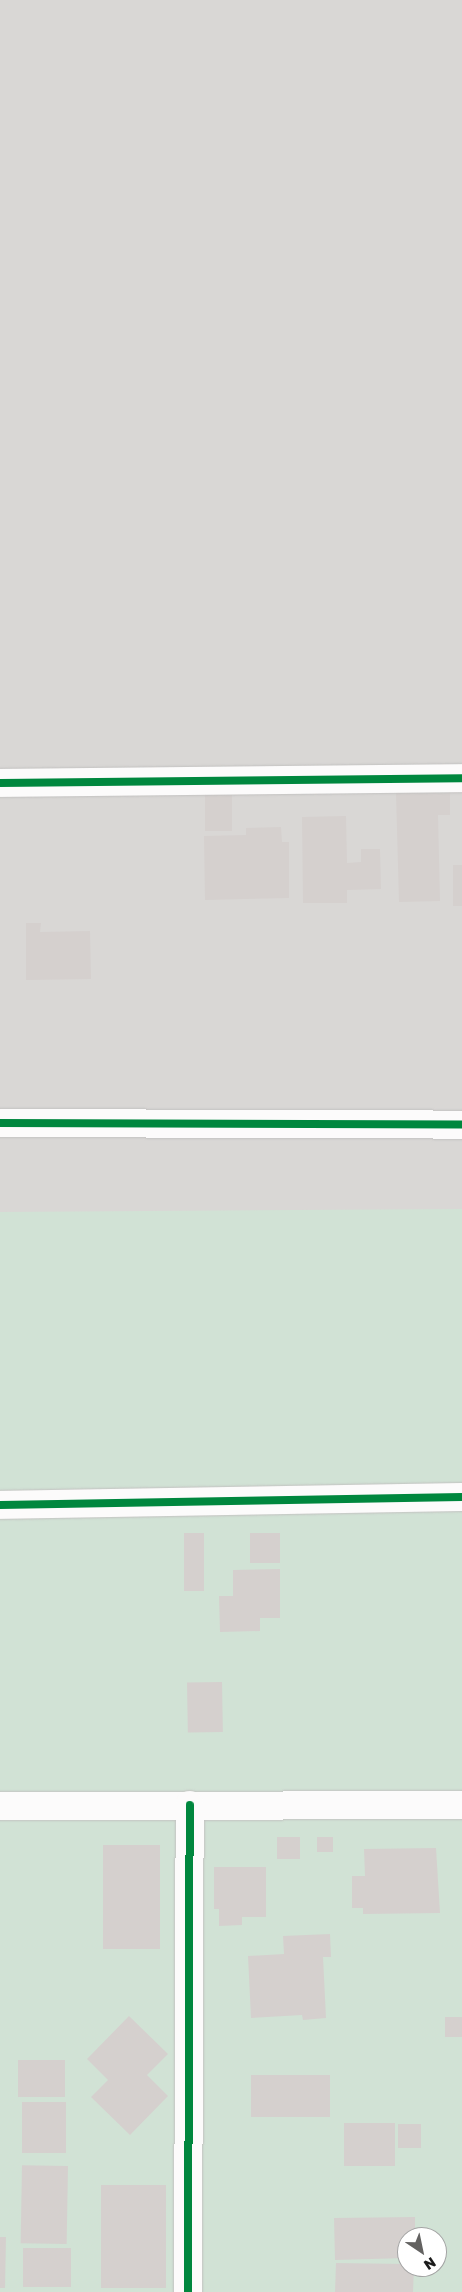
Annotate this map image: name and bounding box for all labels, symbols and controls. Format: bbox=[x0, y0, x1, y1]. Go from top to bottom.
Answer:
north arrow bbox=[397, 2227, 447, 2277]
text: N bbox=[421, 2254, 439, 2274]

